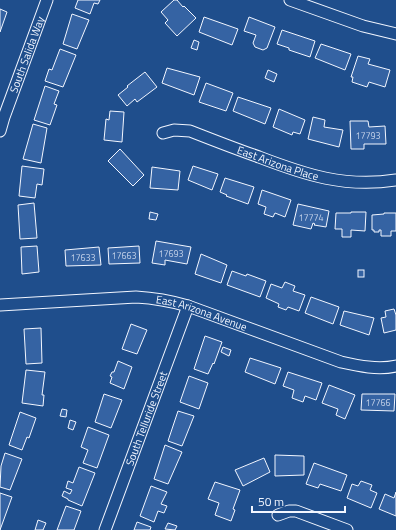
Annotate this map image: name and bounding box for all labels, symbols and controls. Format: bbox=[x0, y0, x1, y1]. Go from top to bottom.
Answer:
street label: South Salida Way bbox=[6, 13, 49, 95]
house number: 17793 bbox=[355, 129, 381, 142]
street label: East Arizona Place bbox=[235, 142, 321, 184]
house number: 17774 bbox=[298, 211, 324, 224]
house number: 17693 bbox=[158, 247, 184, 260]
house number: 17663 bbox=[111, 249, 137, 262]
house number: 17633 bbox=[70, 251, 96, 264]
street label: East Arizona Avenue bbox=[155, 291, 250, 335]
street label: South Telluride Street bbox=[122, 369, 171, 468]
house number: 17766 bbox=[365, 396, 391, 409]
scale bar bbox=[252, 488, 345, 514]
text: 50 m bbox=[258, 492, 284, 511]

